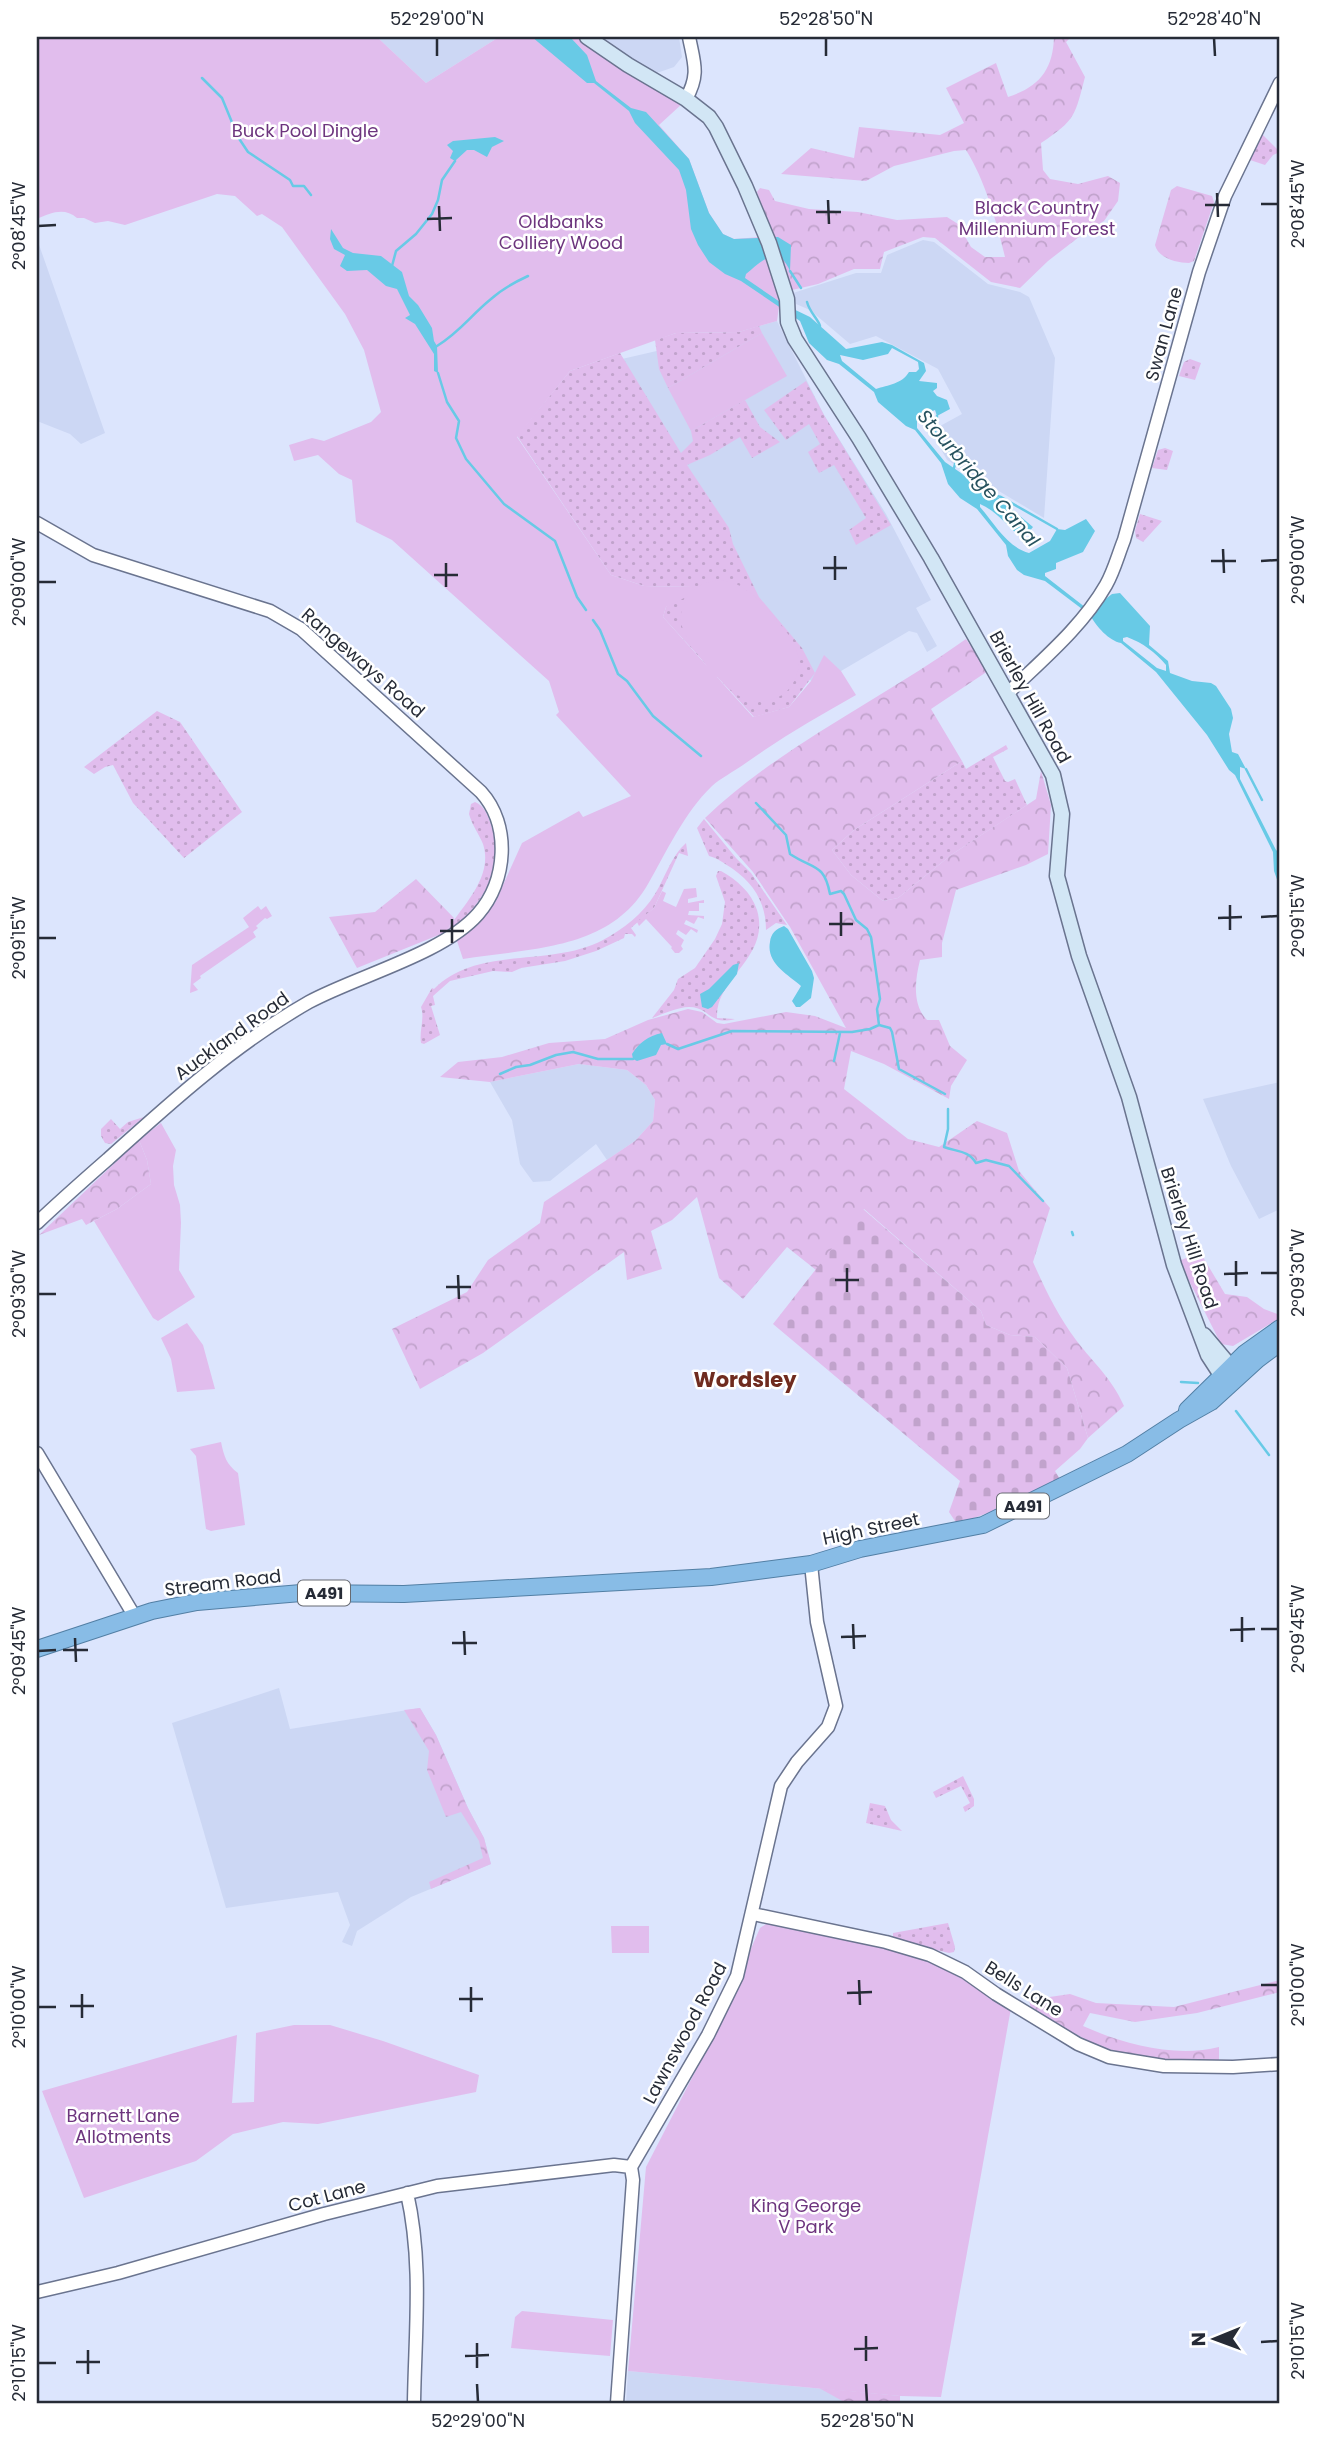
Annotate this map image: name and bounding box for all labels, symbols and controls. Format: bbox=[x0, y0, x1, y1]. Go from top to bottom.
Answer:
text: 52°29'00"N bbox=[390, 6, 484, 31]
text: 52°28'50"N bbox=[779, 6, 873, 31]
text: 52°28'40"N bbox=[1167, 6, 1261, 31]
park label: Buck Pool Dingle bbox=[232, 118, 378, 143]
text: 2°08'45"W bbox=[1285, 159, 1310, 248]
text: 2°08'45"W bbox=[6, 181, 31, 270]
park label: Black Country Millennium Forest bbox=[959, 195, 1115, 241]
park label: Oldbanks Colliery Wood bbox=[499, 209, 623, 255]
street label: Swan Lane bbox=[1139, 284, 1188, 384]
water label: Stourbridge Canal bbox=[911, 404, 1046, 553]
text: 2°09'00"W bbox=[1285, 515, 1310, 604]
text: 2°09'00"W bbox=[6, 537, 31, 626]
street label: Rangeways Road bbox=[296, 602, 430, 723]
street label: Brierley Hill Road bbox=[984, 626, 1077, 768]
text: 2°09'15"W bbox=[1285, 874, 1310, 958]
text: 2°09'15"W bbox=[6, 896, 31, 980]
street label: Auckland Road bbox=[169, 986, 294, 1086]
street label: Brierley Hill Road bbox=[1155, 1164, 1224, 1312]
text: 2°09'30"W bbox=[1285, 1229, 1310, 1317]
text: 2°09'30"W bbox=[6, 1250, 31, 1338]
district label: Wordsley bbox=[694, 1365, 797, 1394]
road number: A491 bbox=[997, 1494, 1049, 1518]
street label: High Street bbox=[820, 1506, 921, 1551]
street label: Stream Road bbox=[163, 1563, 283, 1602]
road number: A491 bbox=[298, 1581, 350, 1606]
text: 2°09'45"W bbox=[1285, 1584, 1310, 1673]
text: 2°09'45"W bbox=[6, 1606, 31, 1695]
text: 2°10'00"W bbox=[1285, 1943, 1310, 2027]
street label: Bells Lane bbox=[980, 1955, 1068, 2022]
street label: Lawnswood Road bbox=[637, 1957, 732, 2108]
text: 2°10'00"W bbox=[6, 1965, 31, 2049]
park label: Barnett Lane Allotments bbox=[66, 2103, 180, 2149]
street label: Cot Lane bbox=[285, 2173, 368, 2218]
park label: King George V Park bbox=[751, 2193, 861, 2239]
text: 2°10'15"W bbox=[1285, 2302, 1310, 2380]
north arrow bbox=[1180, 2304, 1250, 2374]
text: 2°10'15"W bbox=[6, 2324, 31, 2402]
text: N bbox=[1185, 2332, 1212, 2347]
text: 52°29'00"N bbox=[431, 2408, 525, 2433]
text: 52°28'50"N bbox=[820, 2408, 914, 2433]

